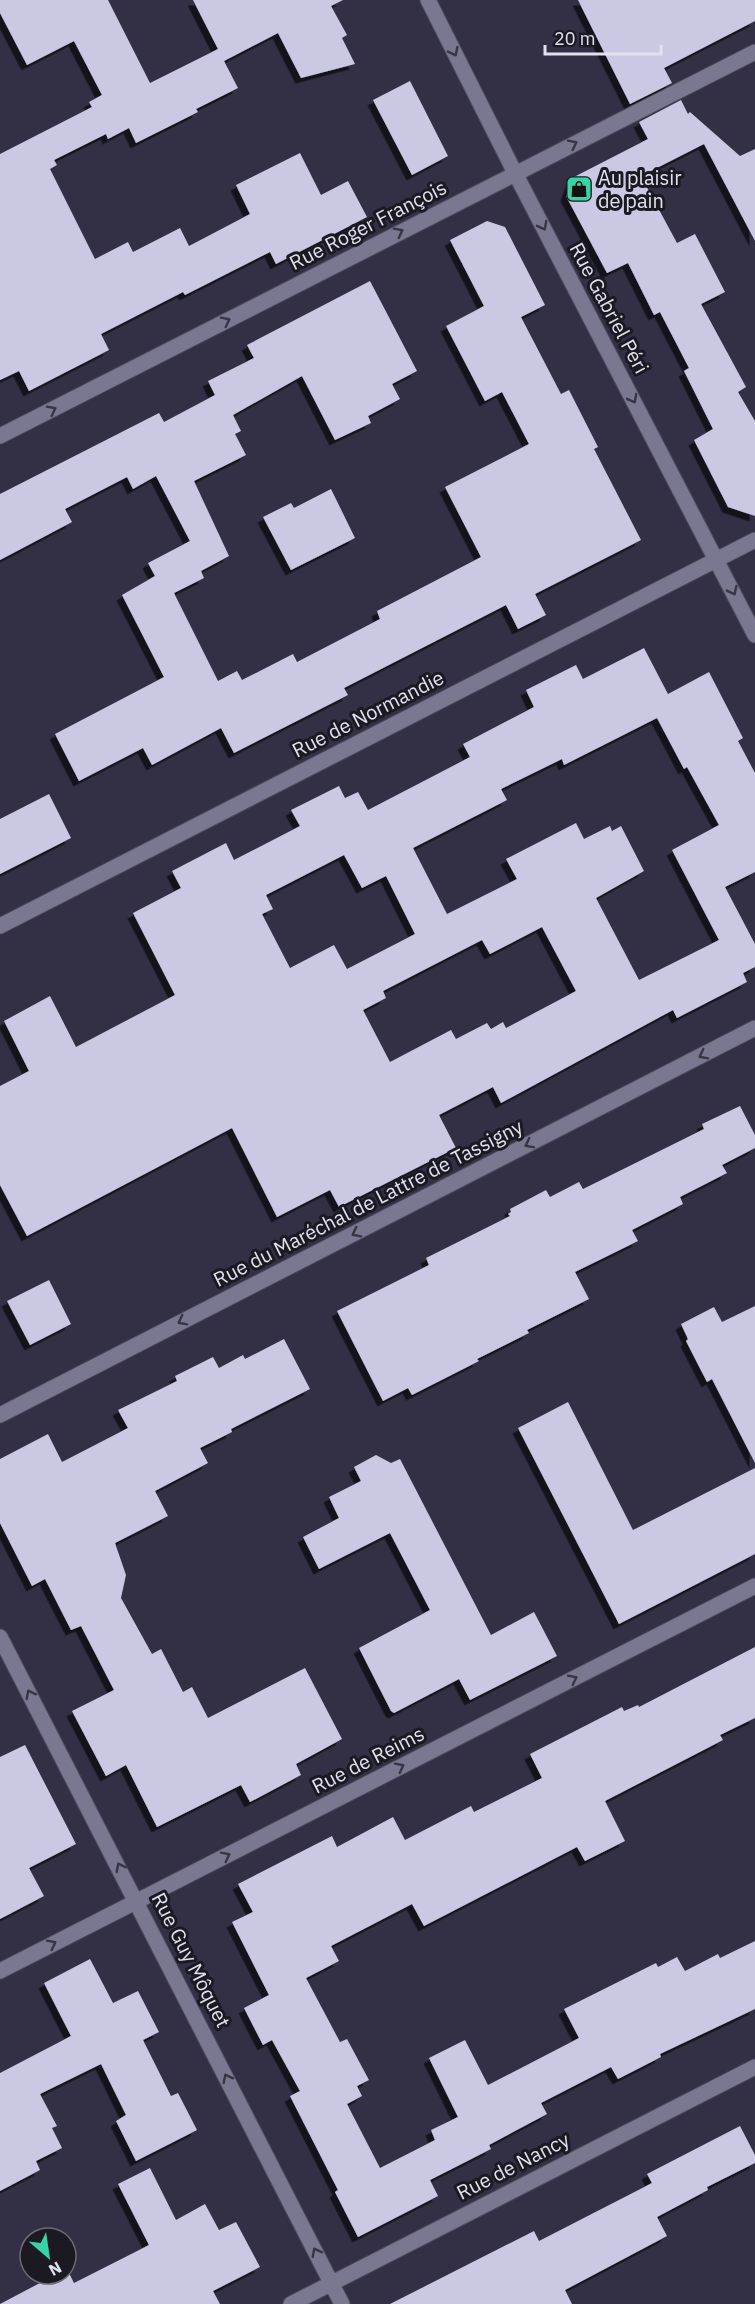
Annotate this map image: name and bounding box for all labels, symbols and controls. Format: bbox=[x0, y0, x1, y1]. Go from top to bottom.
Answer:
scale bar bbox=[545, 18, 660, 56]
text: 20 m bbox=[554, 27, 596, 50]
one-way arrow bbox=[447, 46, 459, 57]
one-way arrow bbox=[567, 140, 578, 151]
place label: Au plaisir de pain bbox=[598, 164, 682, 214]
street label: Rue Roger François bbox=[285, 173, 451, 276]
shop icon: Au plaisir de pain bbox=[564, 174, 594, 204]
one-way arrow bbox=[535, 220, 547, 231]
one-way arrow bbox=[393, 228, 404, 240]
street label: Rue Gabriel Péri bbox=[564, 238, 655, 378]
one-way arrow bbox=[219, 317, 230, 328]
one-way arrow bbox=[626, 393, 637, 403]
one-way arrow bbox=[46, 406, 56, 417]
one-way arrow bbox=[725, 584, 737, 595]
street label: Rue de Normandie bbox=[287, 664, 448, 763]
one-way arrow bbox=[699, 1048, 709, 1059]
street label: Rue du Maréchal de Lattre de Tassigny bbox=[208, 1112, 527, 1293]
one-way arrow bbox=[525, 1136, 536, 1148]
one-way arrow bbox=[351, 1225, 362, 1237]
one-way arrow bbox=[177, 1314, 188, 1326]
one-way arrow bbox=[567, 1675, 578, 1686]
one-way arrow bbox=[25, 1689, 37, 1700]
street label: Rue de Reims bbox=[307, 1720, 429, 1799]
one-way arrow bbox=[393, 1763, 404, 1774]
one-way arrow bbox=[219, 1851, 230, 1863]
one-way arrow bbox=[115, 1862, 127, 1873]
street label: Rue Guy Môquet bbox=[146, 1888, 237, 2032]
one-way arrow bbox=[46, 1940, 56, 1951]
one-way arrow bbox=[223, 2073, 235, 2084]
street label: Rue de Nancy bbox=[452, 2126, 574, 2206]
north arrow bbox=[18, 2226, 78, 2286]
one-way arrow bbox=[312, 2248, 323, 2258]
text: N bbox=[45, 2258, 65, 2281]

